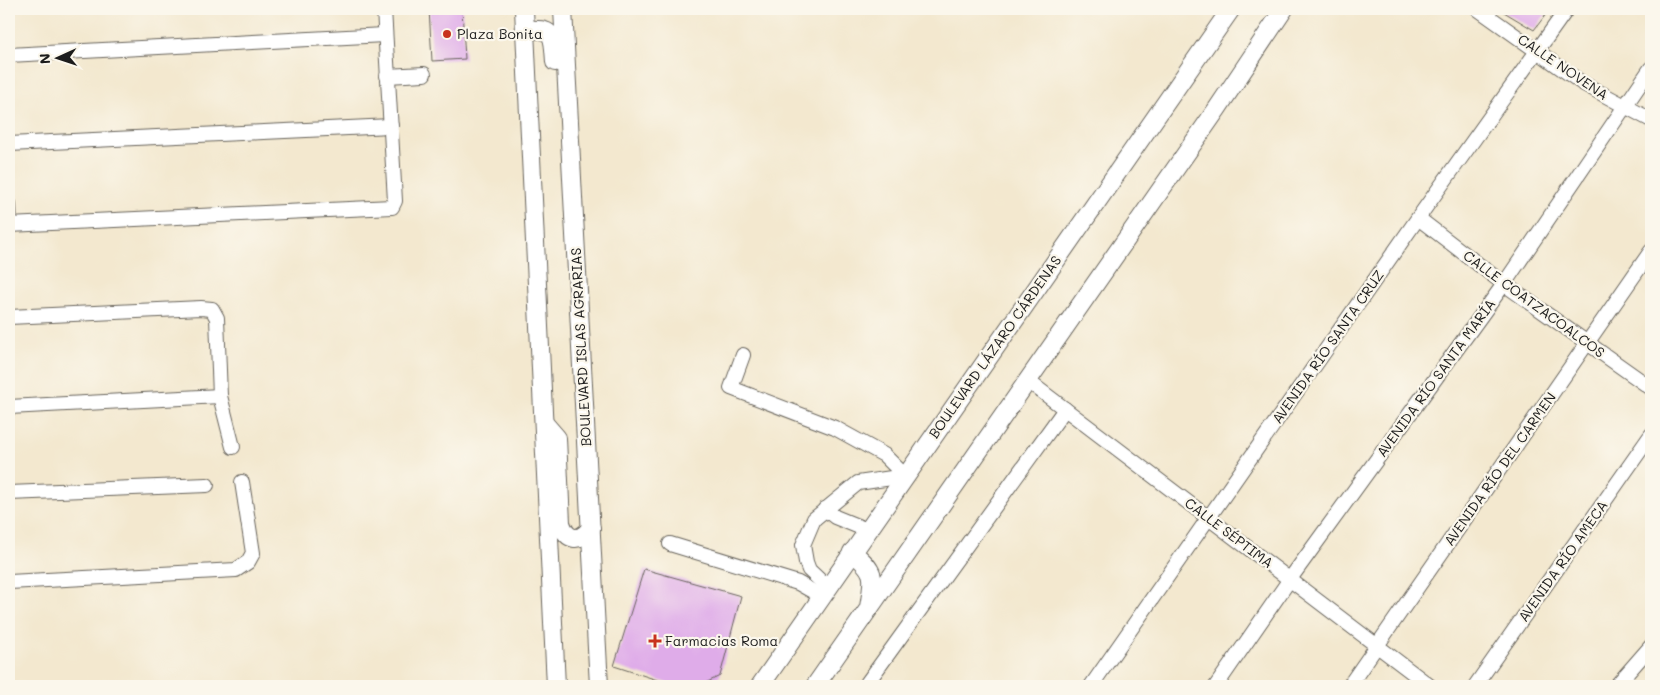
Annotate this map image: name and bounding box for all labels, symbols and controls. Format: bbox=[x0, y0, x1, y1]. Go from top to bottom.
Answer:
place label: Plaza Bonita bbox=[457, 24, 543, 43]
marker: Plaza Bonita bbox=[441, 28, 453, 40]
street label: CALLE NOVENA bbox=[1514, 29, 1612, 104]
north arrow bbox=[32, 32, 82, 82]
text: N bbox=[35, 53, 54, 65]
street label: CALLE COATZACOALCOS bbox=[1460, 246, 1609, 362]
street label: BOULEVARD ISLAS AGRARIAS bbox=[566, 247, 595, 447]
street label: BOULEVARD LÁZARO CÁRDENAS bbox=[924, 251, 1065, 442]
street label: AVENIDA RÍO SANTA CRUZ bbox=[1267, 266, 1388, 427]
street label: AVENIDA RÍO SANTA MARÍA bbox=[1372, 295, 1499, 461]
street label: AVENIDA RÍO DEL CARMEN bbox=[1439, 388, 1560, 549]
street label: CALLE SÉPTIMA bbox=[1181, 493, 1277, 572]
street label: AVENIDA RÍO AMECA bbox=[1513, 496, 1612, 625]
place label: Farmacias Roma bbox=[665, 631, 778, 650]
marker: Farmacias Roma bbox=[649, 635, 661, 647]

